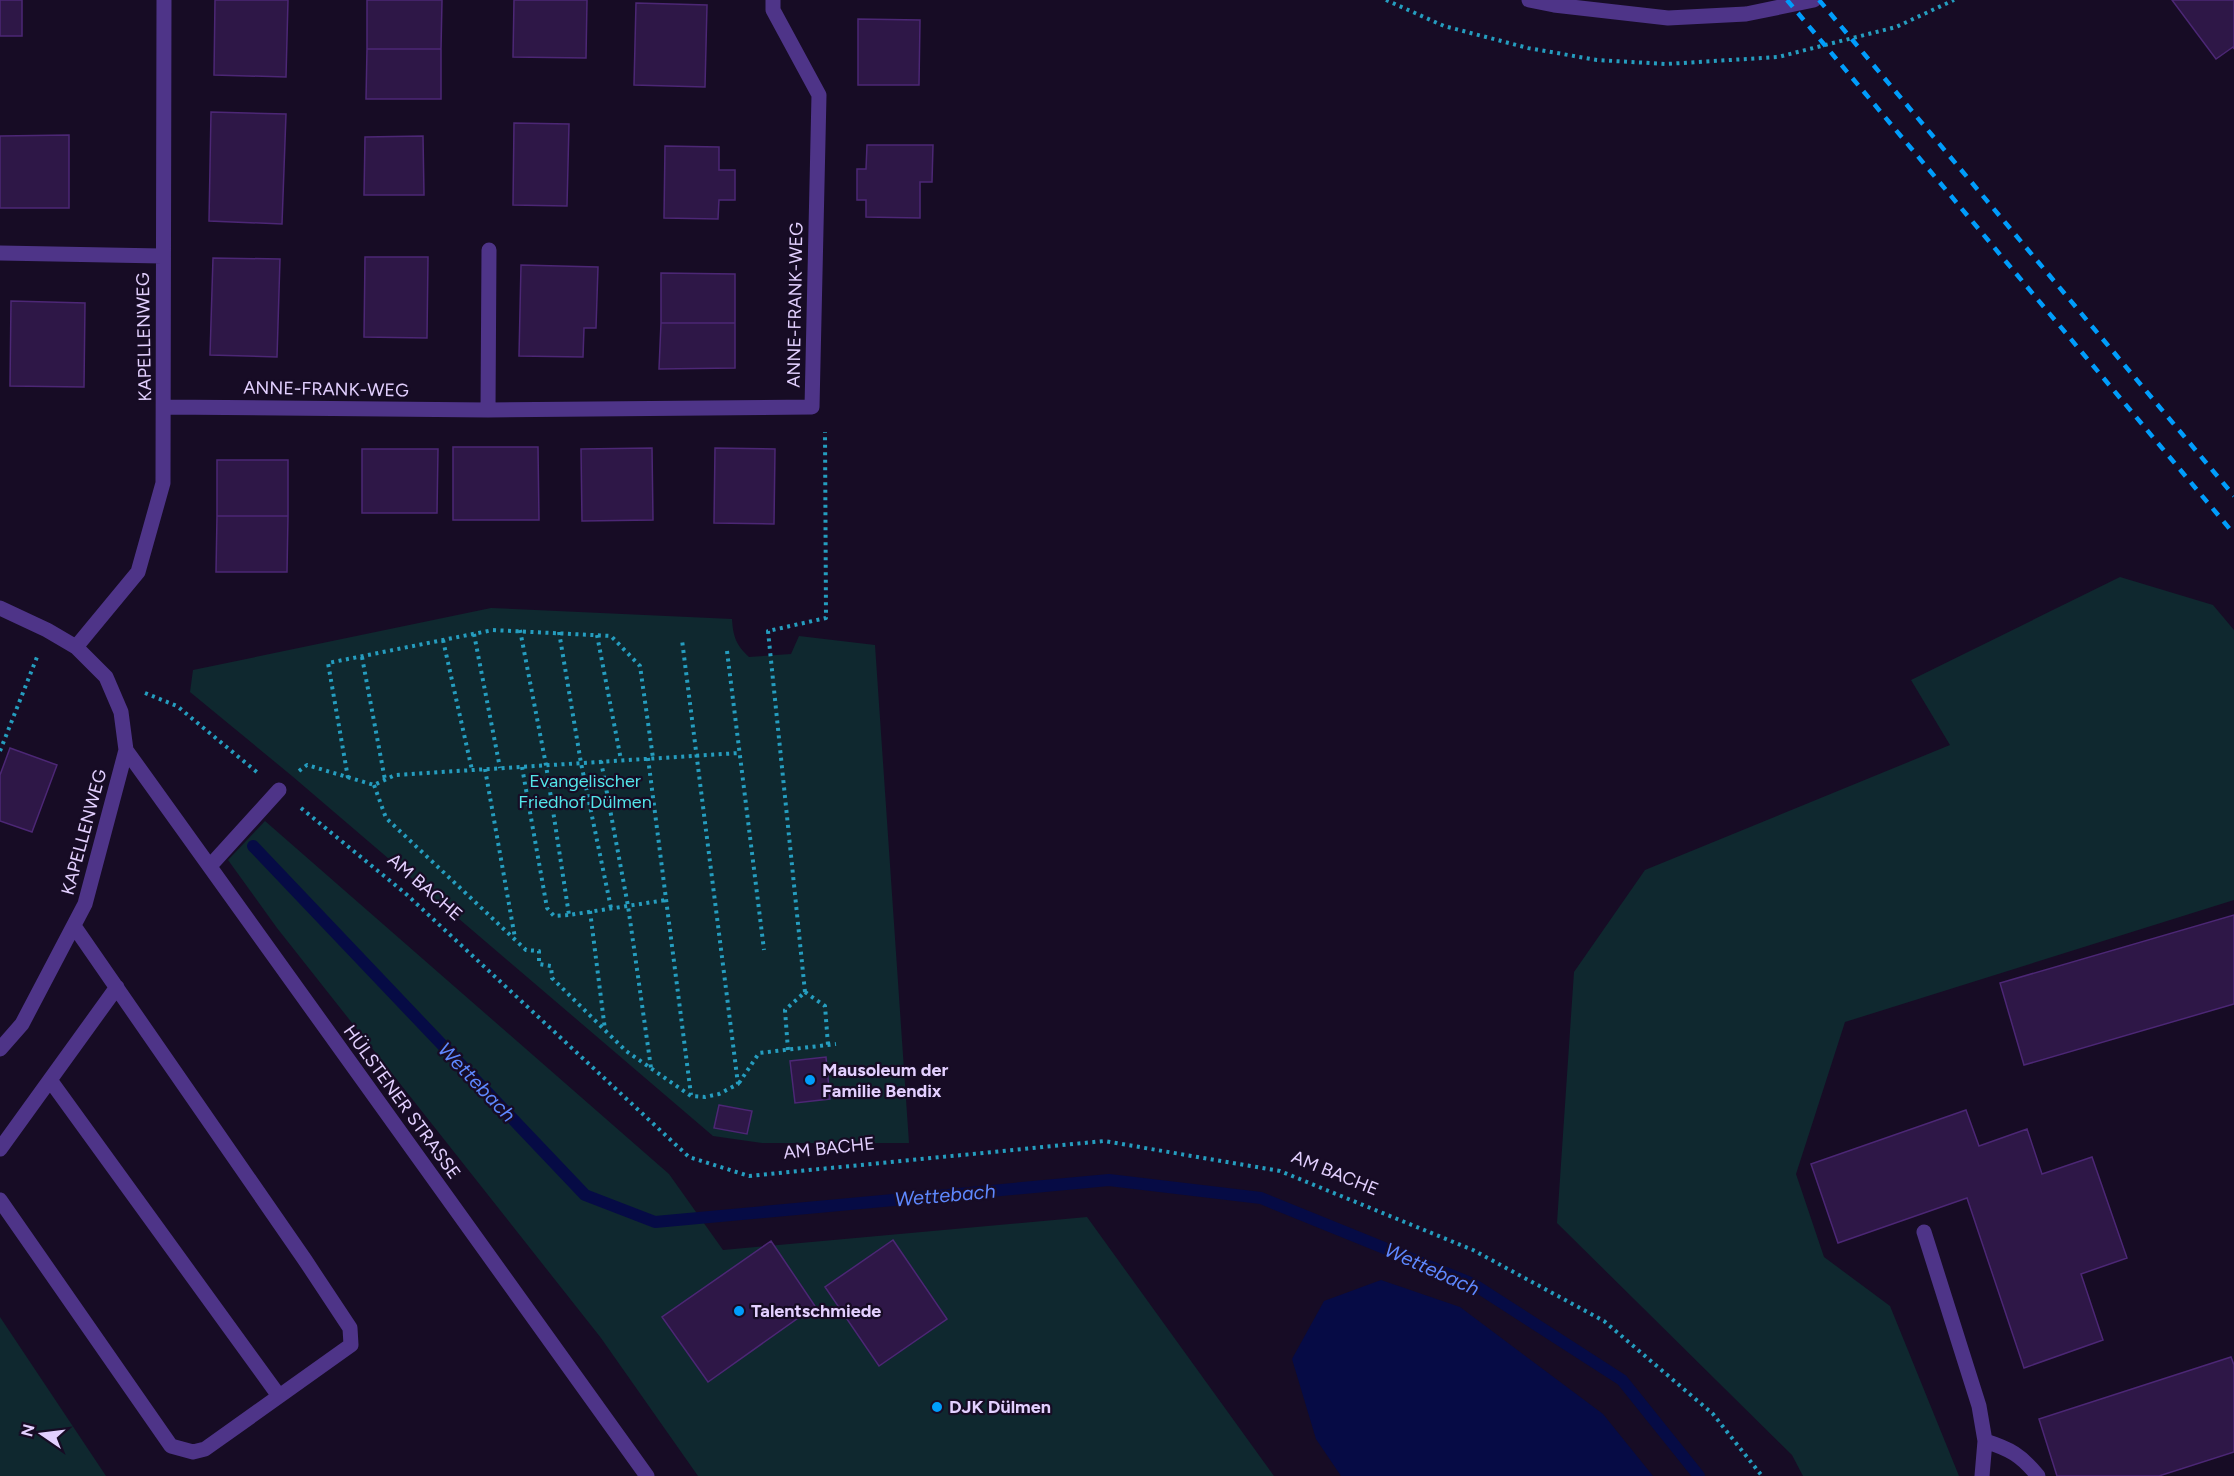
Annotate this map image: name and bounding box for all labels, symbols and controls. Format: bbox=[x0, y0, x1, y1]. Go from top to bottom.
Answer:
street label: ANNE-FRANK-WEG bbox=[783, 222, 807, 388]
street label: KAPELLENWEG bbox=[132, 272, 156, 402]
street label: ANNE-FRANK-WEG bbox=[243, 377, 409, 401]
street label: KAPELLENWEG bbox=[57, 766, 111, 897]
park label: Evangelischer Friedhof Dülmen bbox=[518, 770, 652, 813]
street label: AM BACHE bbox=[383, 849, 467, 925]
street label: HÜLSTENER STRASSE bbox=[339, 1021, 465, 1183]
water label: Wettebach bbox=[433, 1037, 521, 1127]
place label: Mausoleum der Familie Bendix bbox=[822, 1059, 948, 1102]
marker: Mausoleum der Familie Bendix bbox=[803, 1073, 817, 1087]
street label: AM BACHE bbox=[782, 1132, 876, 1164]
street label: AM BACHE bbox=[1288, 1146, 1382, 1200]
water label: Wettebach bbox=[894, 1179, 996, 1211]
water label: Wettebach bbox=[1381, 1237, 1483, 1301]
place label: Talentschmiede bbox=[751, 1300, 881, 1322]
marker: Talentschmiede bbox=[732, 1304, 746, 1318]
place label: DJK Dülmen bbox=[949, 1396, 1051, 1418]
marker: DJK Dülmen bbox=[930, 1400, 944, 1414]
north arrow bbox=[12, 1404, 72, 1464]
text: N bbox=[17, 1422, 39, 1439]

